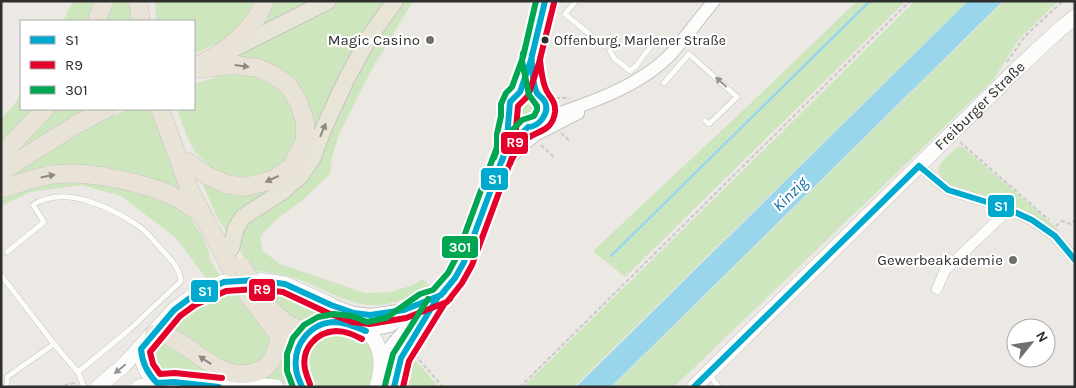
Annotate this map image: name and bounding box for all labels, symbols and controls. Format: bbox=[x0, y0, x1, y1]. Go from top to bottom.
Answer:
legend bbox=[20, 20, 195, 110]
text: S1 bbox=[65, 31, 79, 49]
place label: Magic Casino bbox=[328, 31, 420, 49]
place label: Offenburg, Marlener Straße bbox=[554, 32, 726, 49]
marker: Magic Casino bbox=[424, 34, 436, 46]
marker: Offenburg, Marlener Straße bbox=[540, 35, 550, 45]
text: R9 bbox=[65, 56, 83, 74]
street label: Freiburger Straße bbox=[931, 57, 1029, 154]
one-way arrow bbox=[235, 62, 251, 70]
one-way arrow bbox=[715, 76, 727, 88]
text: 301 bbox=[65, 81, 88, 99]
one-way arrow bbox=[320, 123, 328, 137]
line badge: R9 bbox=[500, 131, 529, 155]
text: R9 bbox=[506, 134, 524, 151]
line badge: S1 bbox=[480, 167, 509, 191]
text: S1 bbox=[488, 171, 502, 188]
one-way arrow bbox=[41, 172, 56, 180]
water label: Kinzig bbox=[769, 172, 812, 215]
one-way arrow bbox=[265, 175, 279, 183]
line badge: S1 bbox=[987, 194, 1015, 218]
text: S1 bbox=[994, 198, 1008, 215]
line badge: 301 bbox=[441, 235, 479, 259]
text: 301 bbox=[449, 239, 471, 256]
place label: Gewerbeakademie bbox=[877, 251, 1003, 269]
marker: Gewerbeakademie bbox=[1007, 254, 1019, 266]
line badge: R9 bbox=[248, 278, 276, 302]
line badge: S1 bbox=[190, 279, 219, 303]
text: R9 bbox=[253, 281, 271, 298]
text: S1 bbox=[198, 283, 212, 300]
north arrow bbox=[1006, 318, 1056, 368]
text: N bbox=[1032, 328, 1052, 345]
one-way arrow bbox=[198, 355, 211, 364]
one-way arrow bbox=[114, 363, 127, 374]

